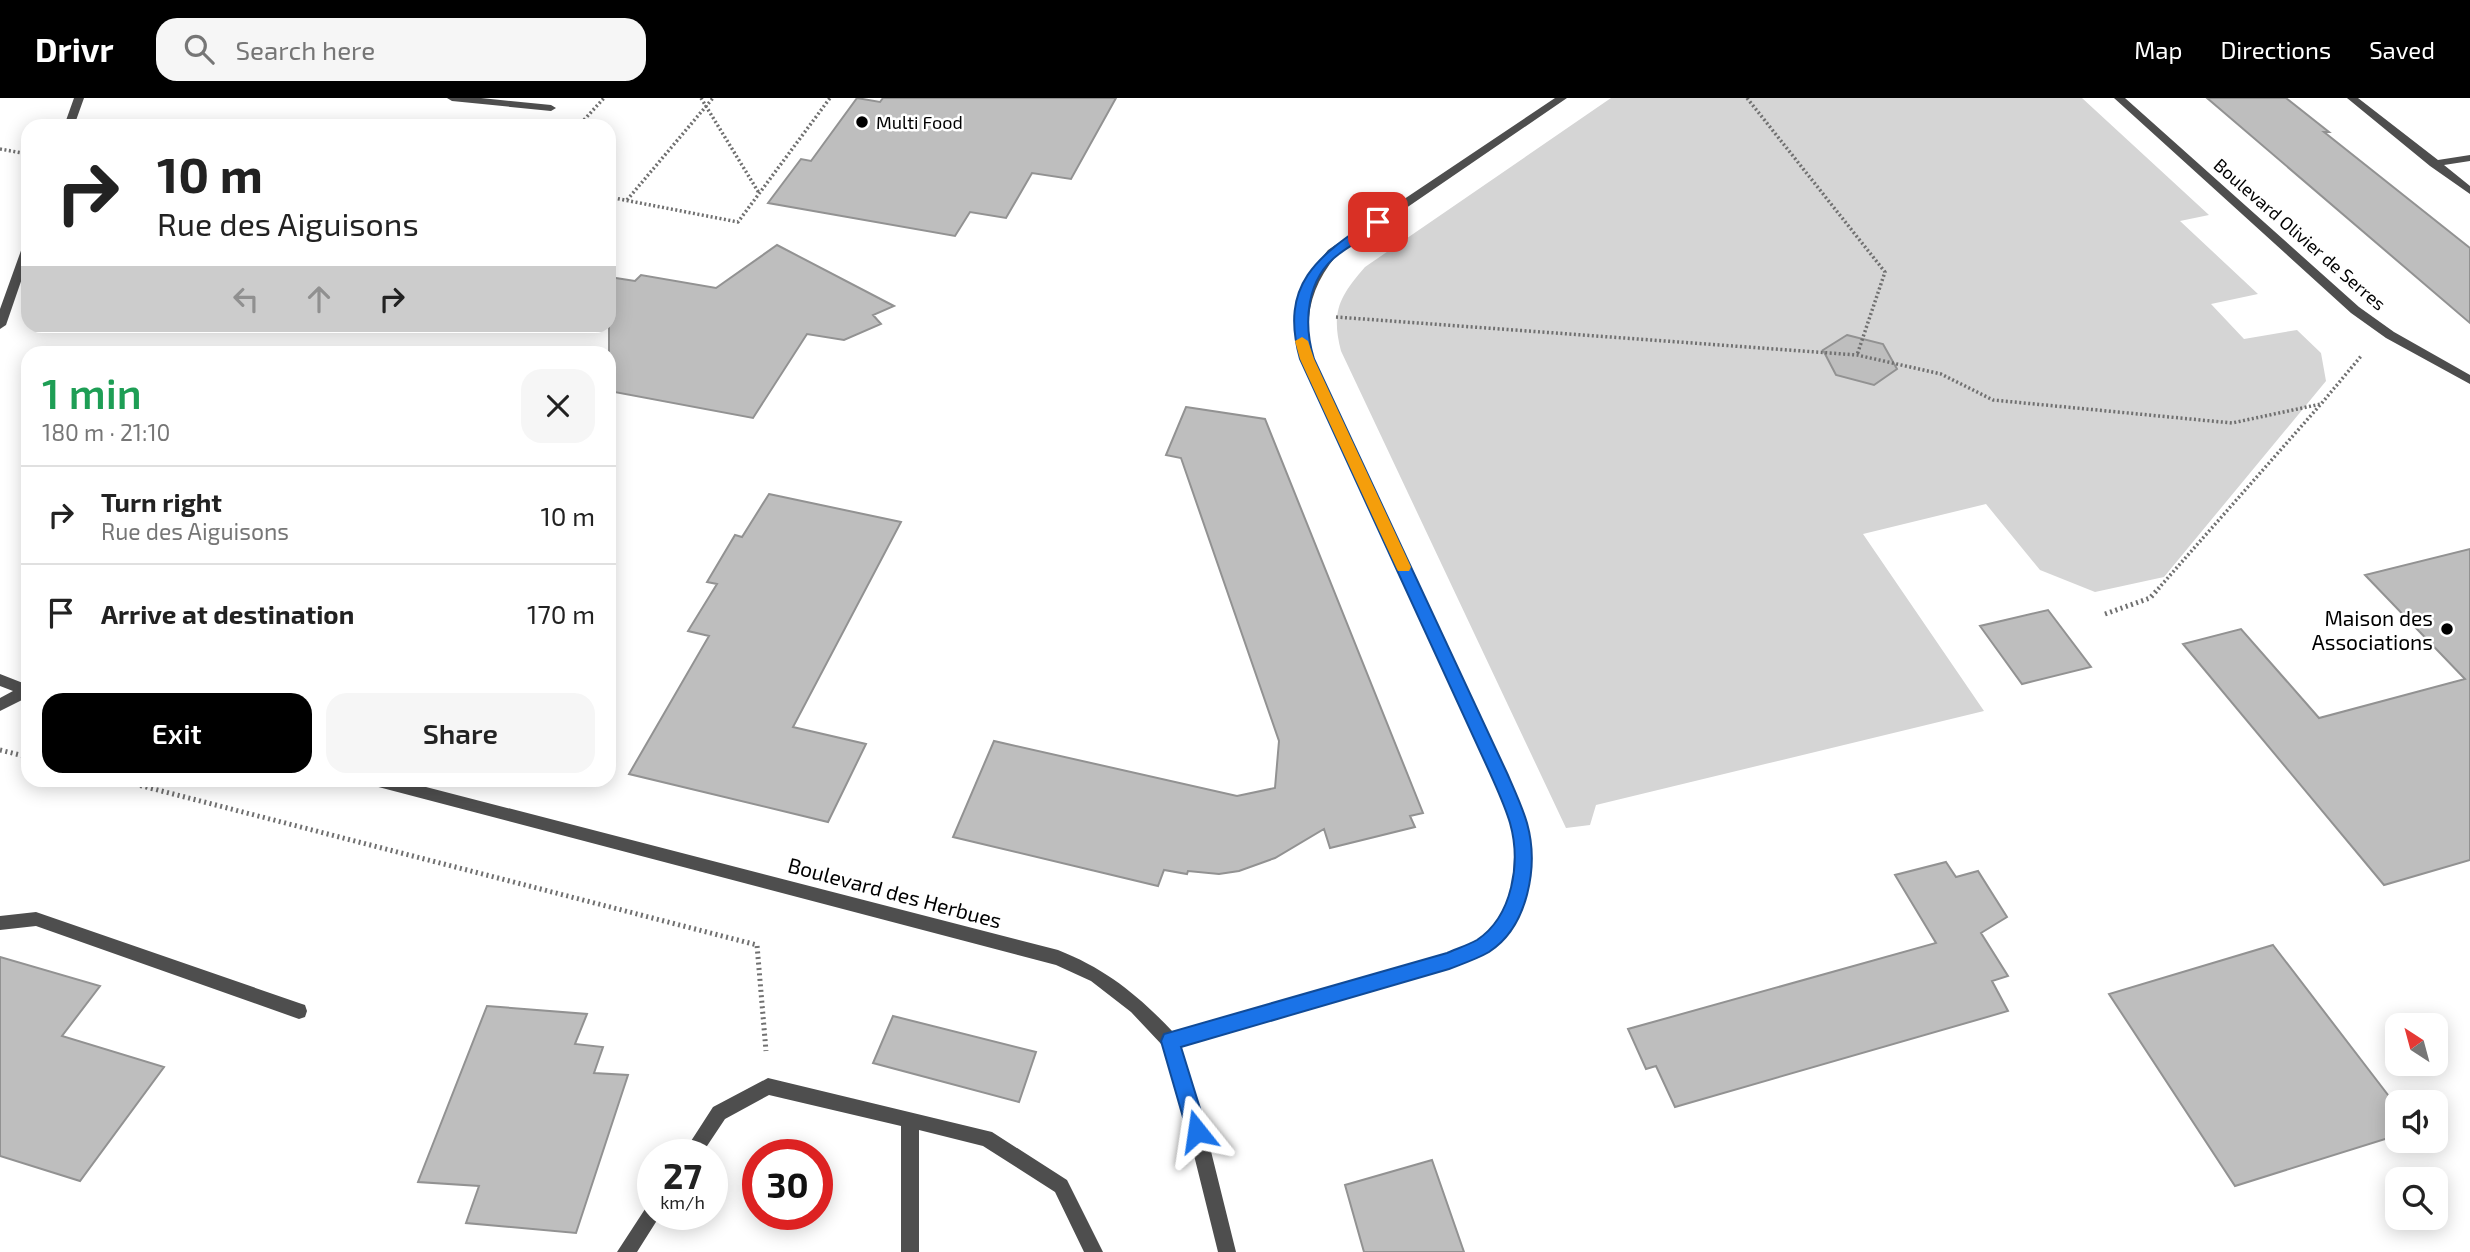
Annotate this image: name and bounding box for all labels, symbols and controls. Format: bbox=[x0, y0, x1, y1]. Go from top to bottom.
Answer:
search box bbox=[156, 18, 646, 81]
text: Drivr bbox=[35, 29, 114, 69]
icon: search bbox=[180, 30, 218, 68]
text: Search here bbox=[236, 34, 375, 65]
text: Map bbox=[2134, 35, 2182, 64]
text: Directions bbox=[2220, 35, 2331, 64]
text: Saved bbox=[2369, 35, 2435, 64]
place label: Multi Food bbox=[876, 111, 963, 133]
marker: Multi Food bbox=[854, 114, 870, 130]
text: 10 m bbox=[157, 144, 263, 203]
icon: right bbox=[42, 147, 133, 238]
street label: Boulevard Olivier de Serres bbox=[2210, 153, 2390, 315]
pin bbox=[1348, 192, 1408, 252]
icon: arrive bbox=[1359, 203, 1397, 241]
text: Rue des Aiguisons bbox=[157, 204, 419, 242]
icon: left bbox=[227, 280, 265, 318]
icon: ahead bbox=[300, 280, 338, 318]
icon: right bbox=[373, 280, 411, 318]
text: 1 min bbox=[42, 367, 142, 417]
button: close bbox=[521, 369, 595, 443]
text: 180 m · 21:10 bbox=[42, 418, 170, 446]
text: Turn right bbox=[101, 486, 222, 517]
icon: right bbox=[42, 496, 80, 534]
text: 10 m bbox=[540, 500, 595, 531]
text: Rue des Aiguisons bbox=[101, 517, 289, 545]
icon: arrive bbox=[42, 594, 80, 632]
text: Arrive at destination bbox=[101, 598, 354, 629]
text: 170 m bbox=[527, 598, 595, 629]
place label: Maison des Associations bbox=[2312, 605, 2433, 654]
marker: Maison des Associations bbox=[2439, 621, 2455, 637]
button: Exit bbox=[42, 693, 312, 773]
button: Share bbox=[326, 693, 595, 773]
street label: Boulevard des Herbues bbox=[785, 851, 1005, 933]
north arrow bbox=[2385, 1013, 2448, 1076]
map controls bbox=[2385, 1013, 2448, 1230]
button: sound bbox=[2385, 1090, 2448, 1153]
position arrow bbox=[1160, 1094, 1234, 1168]
speed limit sign: 30 bbox=[742, 1139, 833, 1230]
text: 27 bbox=[663, 1154, 702, 1196]
button: search bbox=[2385, 1167, 2448, 1230]
text: km/h bbox=[660, 1191, 705, 1213]

